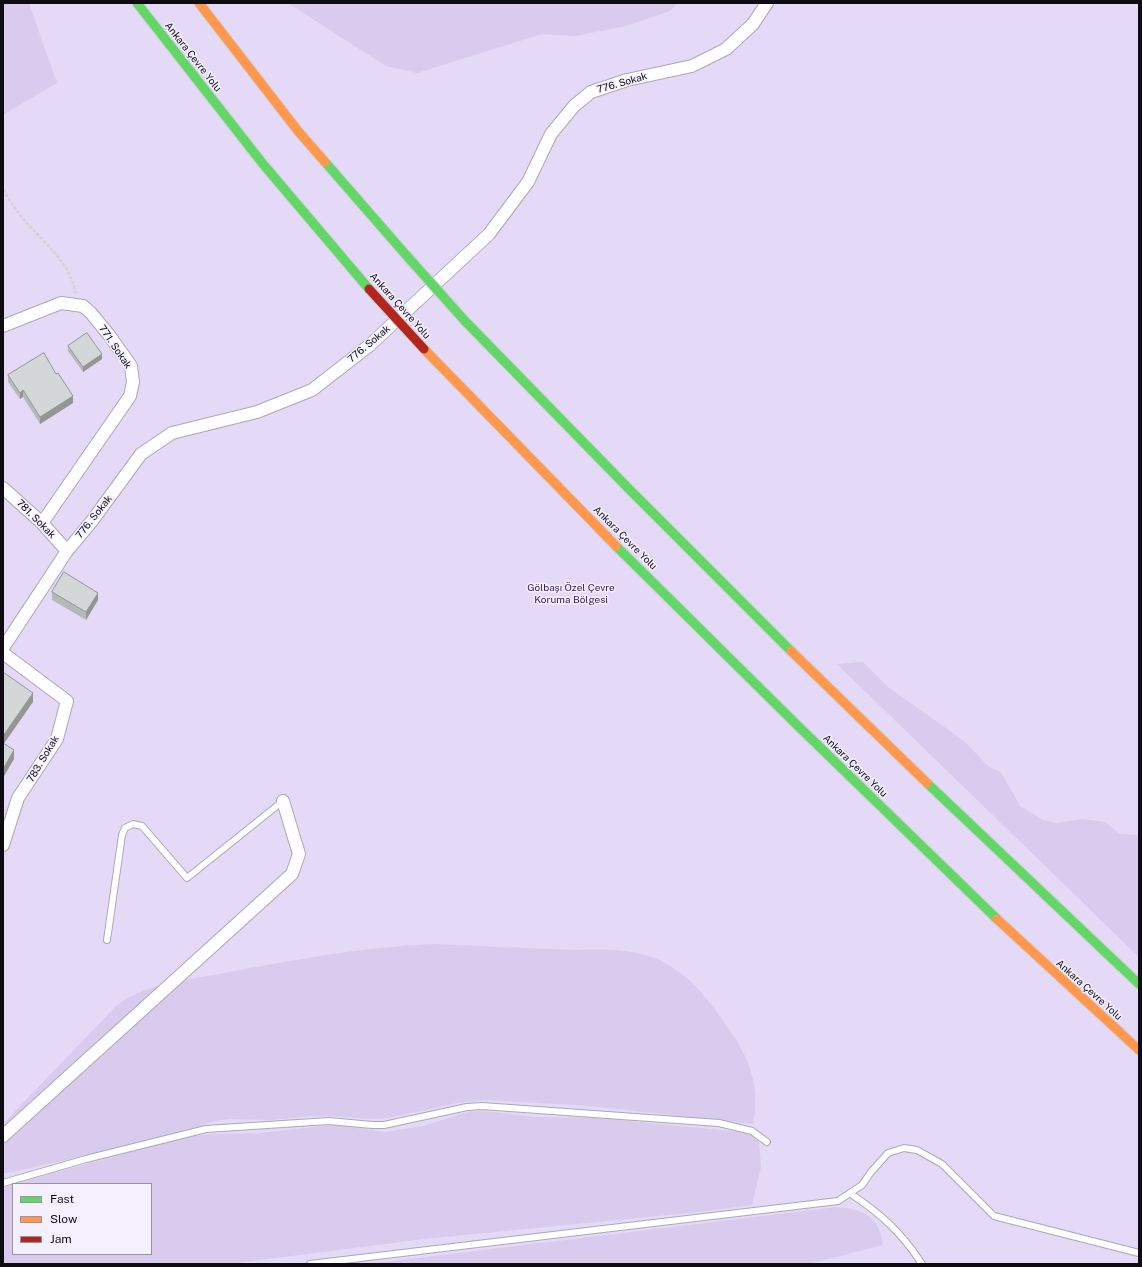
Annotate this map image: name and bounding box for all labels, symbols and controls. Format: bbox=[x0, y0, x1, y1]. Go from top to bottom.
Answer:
street label: Ankara Çevre Yolu bbox=[162, 20, 224, 94]
street label: 776. Sokak bbox=[595, 70, 649, 96]
street label: Ankara Çevre Yolu bbox=[367, 270, 433, 342]
street label: 771. Sokak bbox=[96, 323, 134, 371]
street label: 776. Sokak bbox=[345, 323, 393, 365]
street label: 776. Sokak bbox=[73, 493, 115, 541]
street label: 781. Sokak bbox=[14, 497, 58, 541]
street label: Ankara Çevre Yolu bbox=[591, 504, 659, 572]
park label: Gölbaşı Özel Çevre Koruma Bölgesi bbox=[527, 582, 615, 606]
street label: Ankara Çevre Yolu bbox=[820, 732, 890, 800]
street label: 783. Sokak bbox=[24, 734, 62, 784]
street label: Ankara Çevre Yolu bbox=[1053, 957, 1125, 1023]
legend bbox=[12, 1183, 152, 1255]
text: Fast bbox=[50, 1192, 74, 1206]
text: Slow bbox=[50, 1212, 77, 1226]
text: Jam bbox=[50, 1232, 72, 1246]

